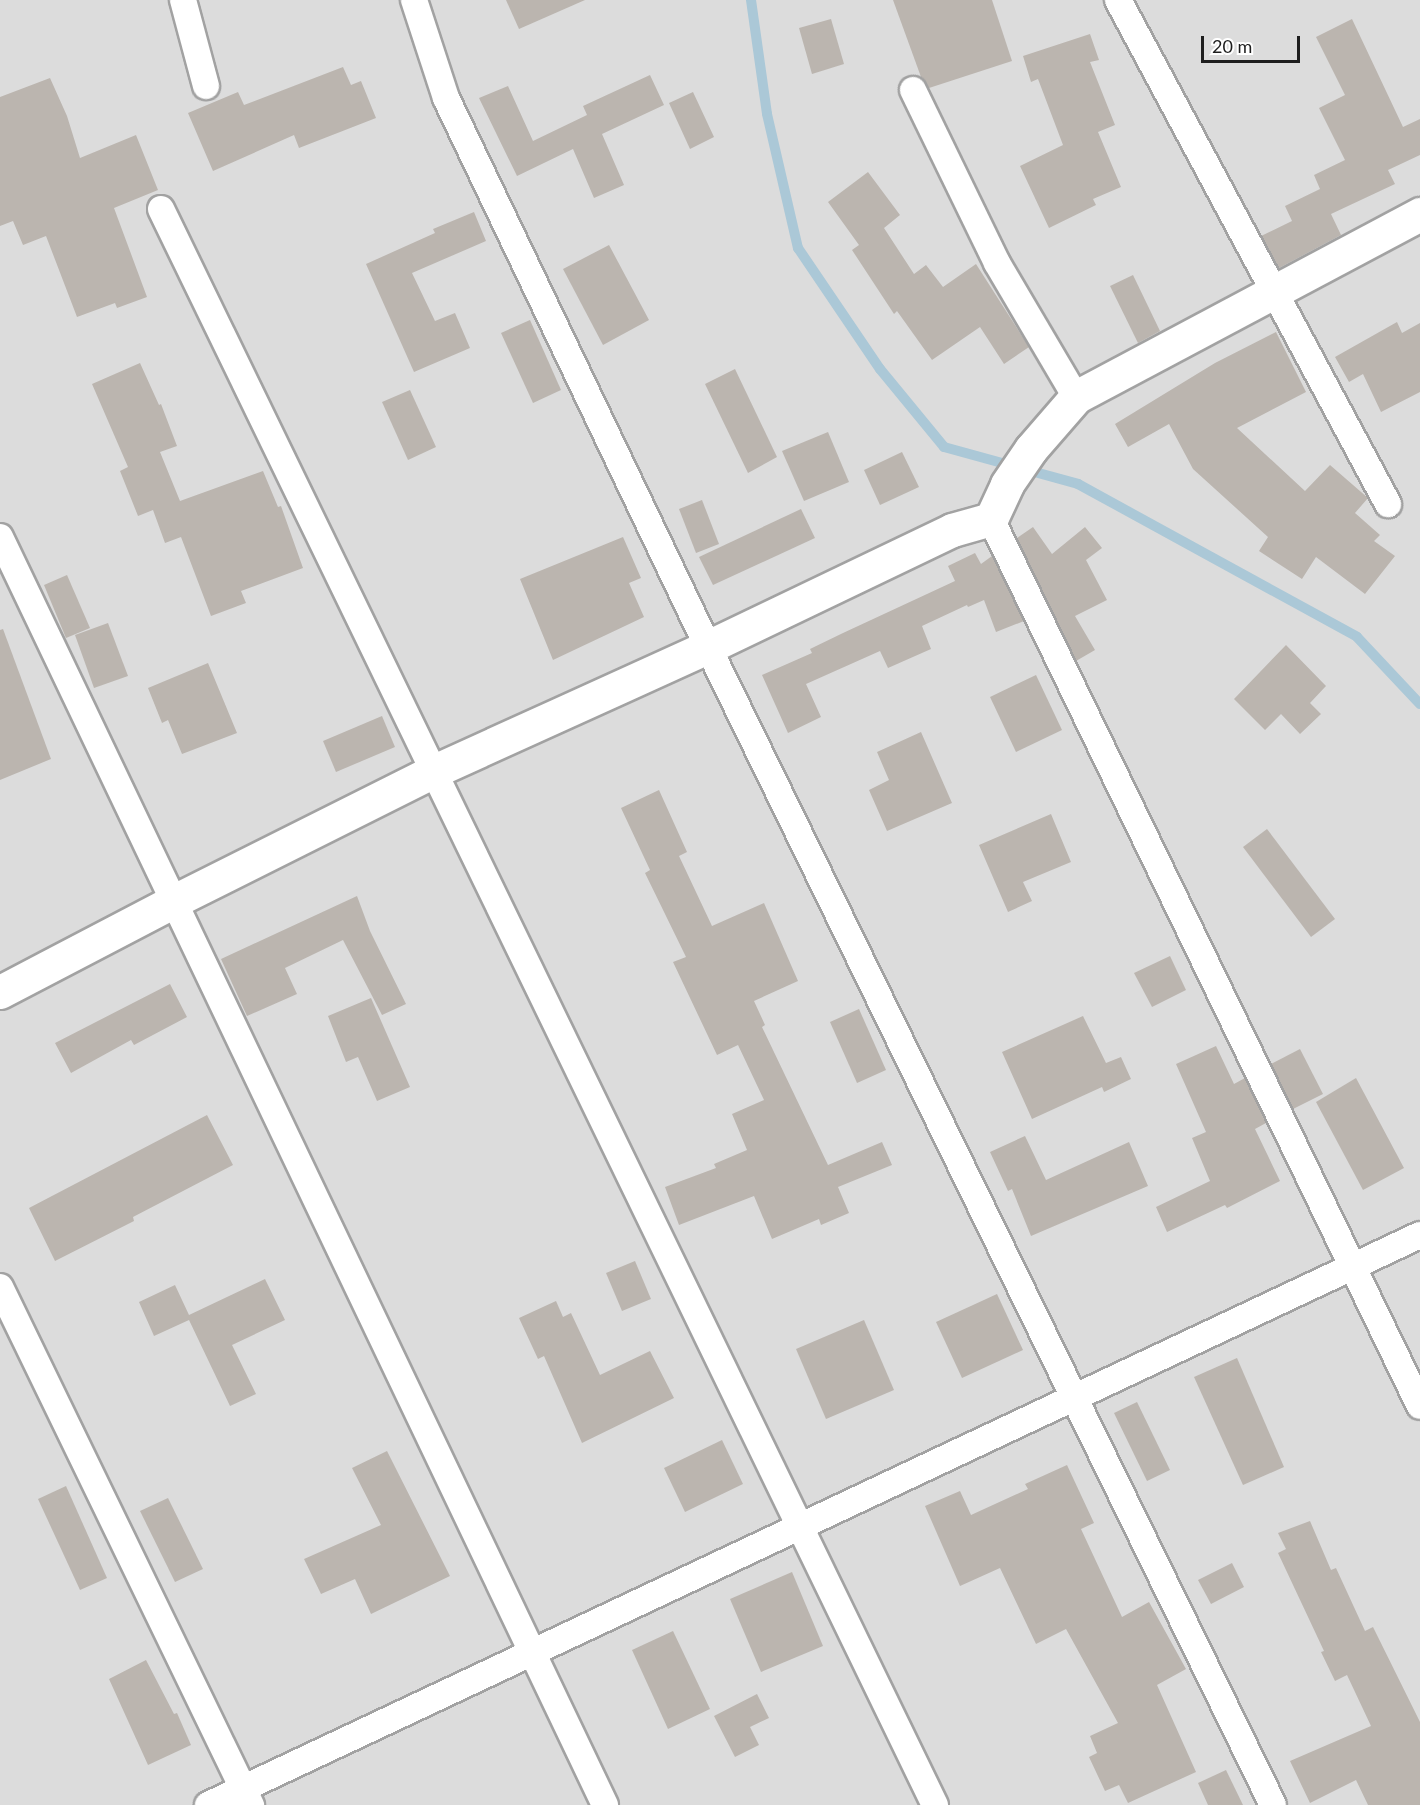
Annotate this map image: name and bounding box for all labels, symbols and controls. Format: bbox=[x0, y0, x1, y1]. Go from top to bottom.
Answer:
scale bar bbox=[1204, 24, 1303, 62]
text: 20 m bbox=[1212, 35, 1252, 57]

